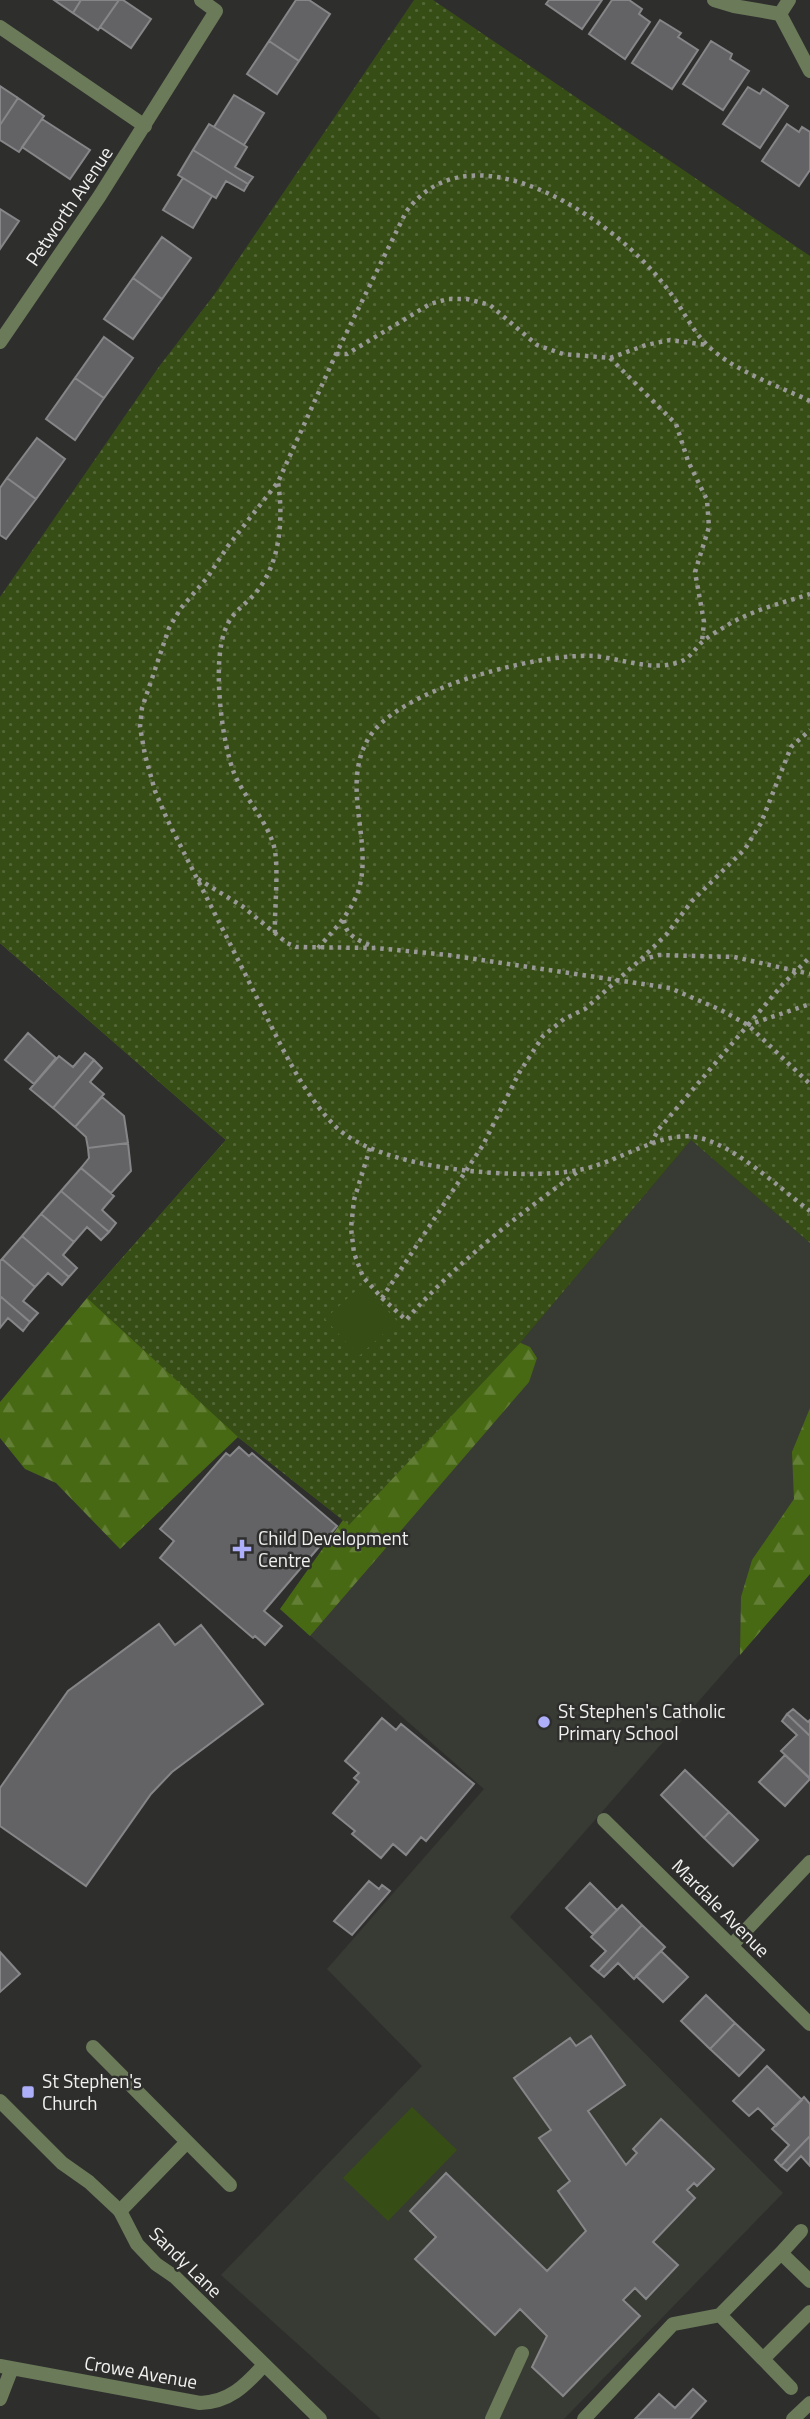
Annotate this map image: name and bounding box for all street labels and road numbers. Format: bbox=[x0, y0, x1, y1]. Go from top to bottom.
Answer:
street label: Petworth Avenue bbox=[18, 140, 119, 271]
street label: Mardale Avenue bbox=[665, 1852, 777, 1964]
street label: Sandy Lane bbox=[143, 2219, 229, 2304]
street label: Crowe Avenue bbox=[82, 2347, 200, 2396]

